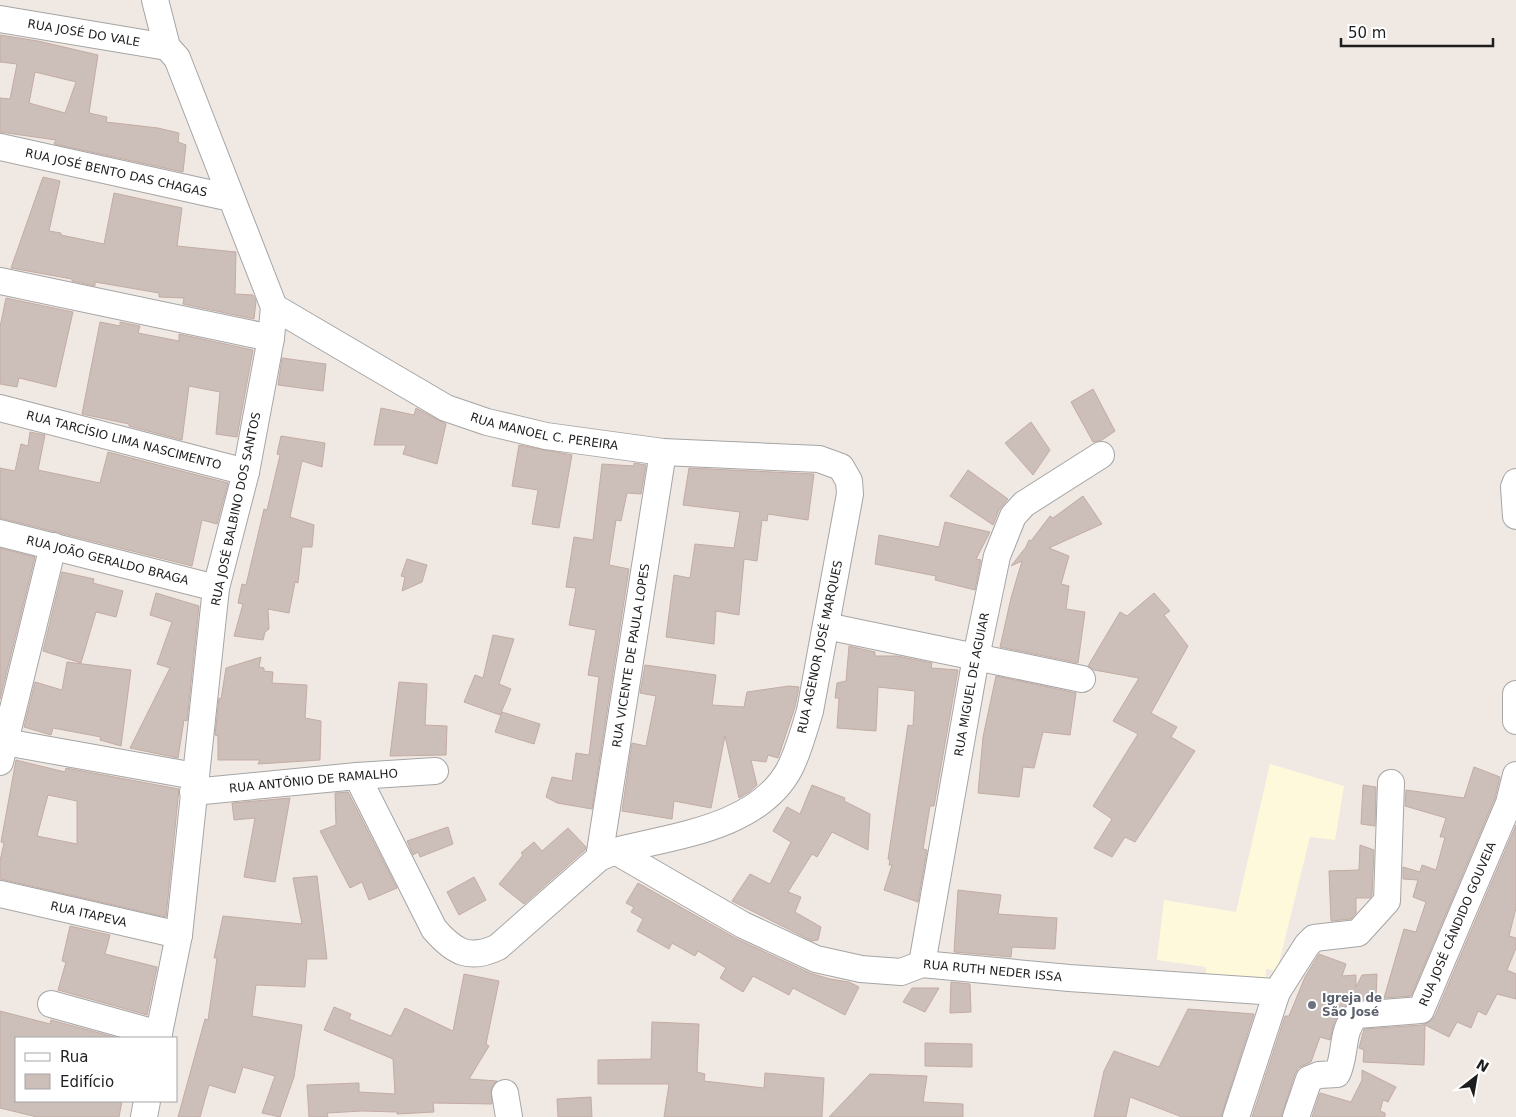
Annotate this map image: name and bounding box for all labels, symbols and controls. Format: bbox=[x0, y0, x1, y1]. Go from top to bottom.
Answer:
scale bar bbox=[1341, 15, 1494, 47]
street label: RUA JOSÉ DO VALE bbox=[27, 17, 141, 49]
text: 50 m bbox=[1348, 24, 1386, 42]
street label: RUA JOSÉ BENTO DAS CHAGAS bbox=[24, 146, 209, 200]
street label: RUA TARCÍSIO LIMA NASCIMENTO bbox=[25, 408, 223, 472]
street label: RUA MANOEL C. PEREIRA bbox=[468, 410, 620, 453]
street label: RUA JOSÉ BALBINO DOS SANTOS bbox=[208, 411, 263, 607]
street label: RUA JOÃO GERALDO BRAGA bbox=[25, 533, 191, 588]
street label: RUA AGENOR JOSÉ MARQUES bbox=[794, 559, 845, 735]
street label: RUA VICENTE DE PAULA LOPES bbox=[610, 563, 652, 748]
street label: RUA MIGUEL DE AGUIAR bbox=[952, 611, 992, 758]
street label: RUA ANTÔNIO DE RAMALHO bbox=[228, 766, 398, 795]
street label: RUA JOSÉ CÂNDIDO GOUVEIA bbox=[1416, 839, 1499, 1008]
street label: RUA ITAPEVA bbox=[49, 899, 129, 930]
street label: RUA RUTH NEDER ISSA bbox=[923, 957, 1063, 984]
place label: Igreja de São José bbox=[1322, 991, 1382, 1019]
marker: Igreja de São José bbox=[1306, 999, 1318, 1011]
legend bbox=[15, 1037, 178, 1102]
text: Rua bbox=[60, 1048, 88, 1066]
north arrow bbox=[1451, 1052, 1501, 1102]
text: N bbox=[1474, 1056, 1492, 1076]
text: Edifício bbox=[60, 1073, 114, 1091]

